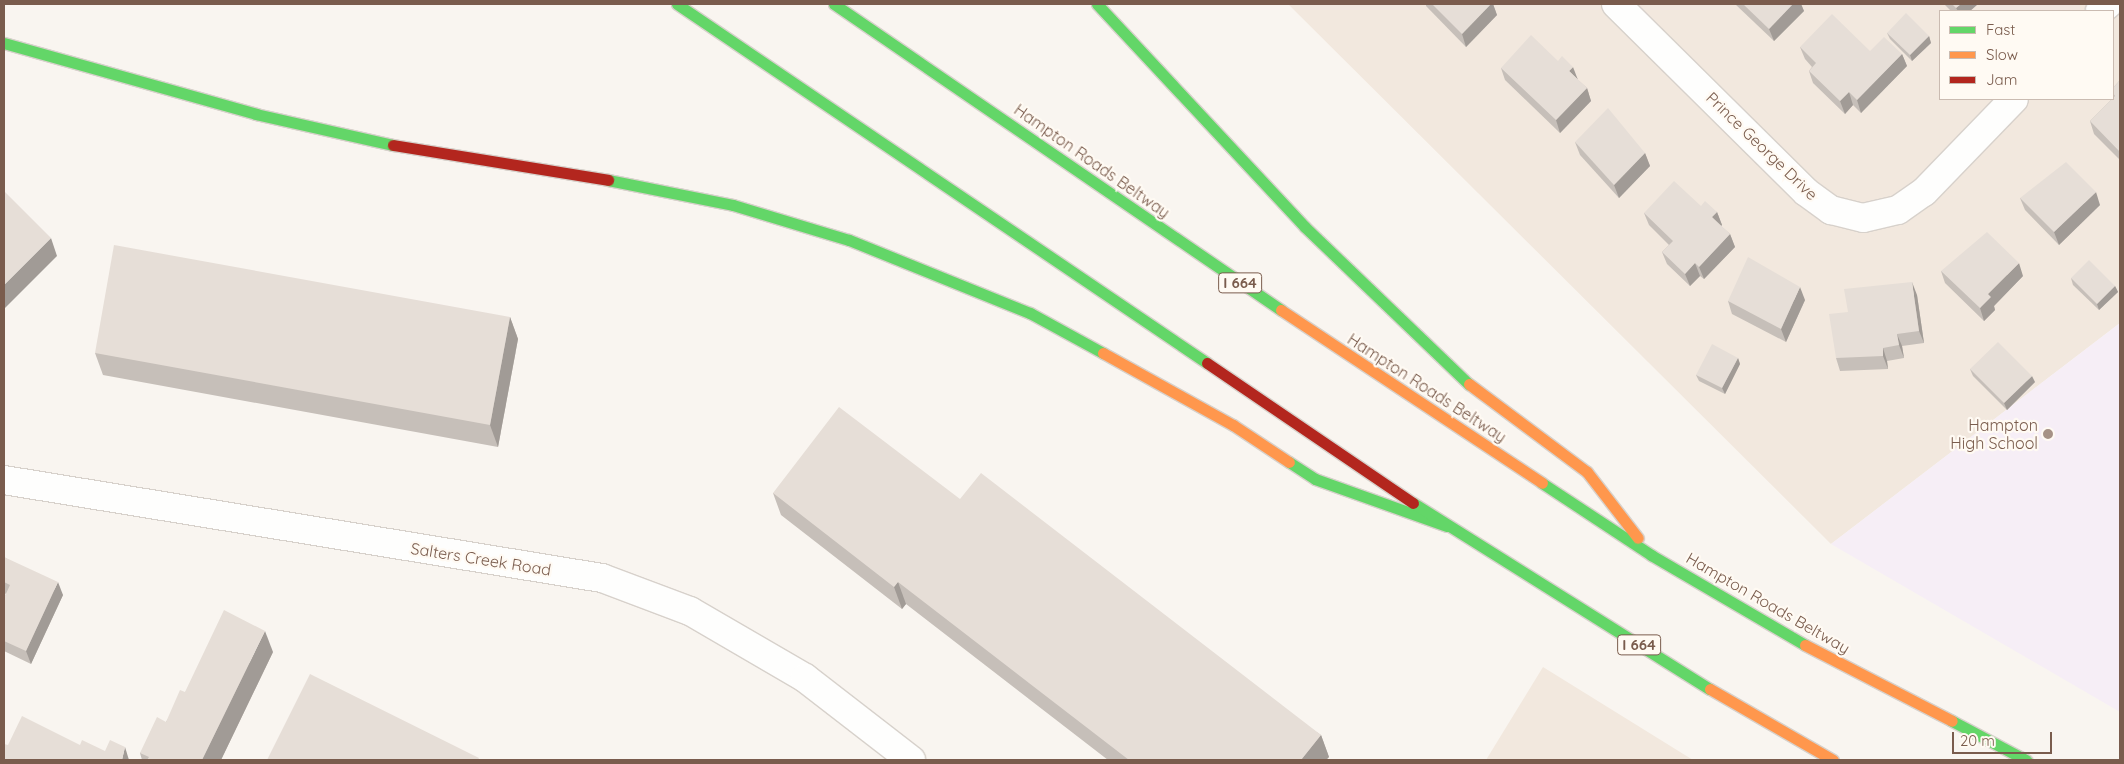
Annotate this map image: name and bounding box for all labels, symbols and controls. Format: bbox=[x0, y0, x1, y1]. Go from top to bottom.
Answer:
legend bbox=[1939, 10, 2114, 100]
text: Fast bbox=[1986, 20, 2015, 39]
text: Slow bbox=[1986, 45, 2018, 64]
text: Jam bbox=[1986, 70, 2017, 89]
street label: Prince George Drive bbox=[1702, 88, 1822, 204]
street label: Hampton Roads Beltway bbox=[1010, 100, 1174, 222]
road number: I 664 bbox=[1218, 270, 1262, 296]
street label: Hampton Roads Beltway bbox=[1344, 329, 1510, 447]
place label: Hampton High School bbox=[1950, 415, 2038, 453]
marker: Hampton High School bbox=[2042, 428, 2054, 440]
street label: Salters Creek Road bbox=[410, 538, 552, 580]
street label: Hampton Roads Beltway bbox=[1683, 548, 1853, 658]
road number: I 664 bbox=[1616, 632, 1662, 658]
scale bar bbox=[1954, 722, 2054, 754]
text: 20 m bbox=[1960, 731, 1995, 750]

